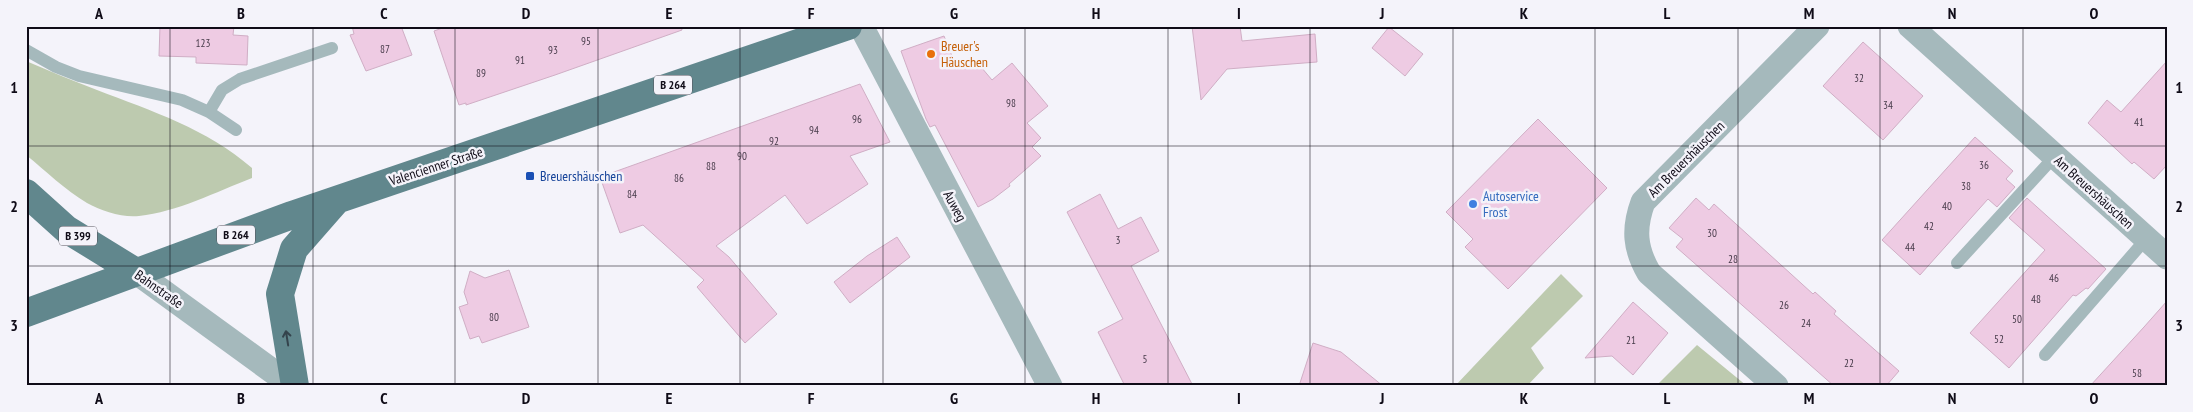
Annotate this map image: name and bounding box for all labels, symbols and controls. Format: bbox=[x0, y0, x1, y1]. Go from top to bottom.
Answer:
text: A bbox=[94, 3, 104, 23]
text: B bbox=[237, 3, 245, 23]
text: C bbox=[380, 3, 388, 23]
text: D bbox=[522, 3, 531, 23]
text: E bbox=[666, 3, 673, 23]
text: F bbox=[808, 3, 815, 23]
text: G bbox=[950, 3, 958, 23]
text: H bbox=[1092, 3, 1100, 23]
text: I bbox=[1237, 3, 1241, 23]
text: J bbox=[1379, 3, 1384, 23]
text: K bbox=[1520, 3, 1529, 23]
text: L bbox=[1664, 3, 1671, 23]
text: M bbox=[1804, 3, 1814, 23]
text: N bbox=[1948, 3, 1956, 23]
text: O bbox=[2090, 3, 2099, 23]
house number: 95 bbox=[581, 34, 591, 48]
house number: 123 bbox=[196, 36, 210, 50]
place label: Breuer's Häuschen bbox=[941, 37, 988, 71]
house number: 87 bbox=[380, 42, 390, 56]
house number: 93 bbox=[548, 43, 558, 57]
marker: Breuer's Häuschen bbox=[925, 48, 937, 60]
house number: 91 bbox=[515, 53, 525, 67]
house number: 89 bbox=[476, 66, 486, 80]
house number: 32 bbox=[1854, 71, 1864, 85]
road number: B 264 bbox=[654, 76, 692, 94]
text: 1 bbox=[10, 77, 18, 97]
text: 1 bbox=[2175, 77, 2183, 97]
house number: 98 bbox=[1006, 96, 1016, 110]
house number: 34 bbox=[1883, 98, 1893, 112]
house number: 96 bbox=[852, 112, 862, 126]
house number: 41 bbox=[2134, 115, 2144, 129]
street label: Am Breuershäuschen bbox=[1644, 117, 1728, 201]
house number: 94 bbox=[809, 123, 819, 137]
house number: 92 bbox=[769, 134, 779, 148]
street label: Valencienner Straße bbox=[386, 142, 485, 190]
house number: 90 bbox=[737, 149, 747, 163]
street label: Am Breuershäuschen bbox=[2050, 152, 2138, 232]
house number: 36 bbox=[1979, 158, 1989, 172]
house number: 88 bbox=[706, 159, 716, 173]
place label: Breuershäuschen bbox=[540, 167, 622, 185]
marker: Breuershäuschen bbox=[524, 170, 536, 182]
house number: 86 bbox=[674, 171, 684, 185]
house number: 38 bbox=[1961, 179, 1971, 193]
house number: 84 bbox=[627, 187, 637, 201]
street label: Auweg bbox=[939, 187, 971, 225]
place label: Autoservice Frost bbox=[1483, 187, 1539, 221]
text: 2 bbox=[10, 196, 18, 216]
text: 2 bbox=[2175, 196, 2183, 216]
marker: Autoservice Frost bbox=[1467, 198, 1479, 210]
house number: 40 bbox=[1942, 199, 1952, 213]
house number: 42 bbox=[1924, 219, 1934, 233]
road number: B 264 bbox=[217, 226, 255, 244]
house number: 30 bbox=[1707, 226, 1717, 240]
road number: B 399 bbox=[59, 227, 97, 246]
house number: 3 bbox=[1116, 233, 1121, 247]
house number: 44 bbox=[1905, 240, 1915, 254]
house number: 28 bbox=[1728, 252, 1738, 266]
street label: Bahnstraße bbox=[131, 266, 187, 312]
house number: 46 bbox=[2049, 271, 2059, 285]
house number: 48 bbox=[2031, 292, 2041, 306]
house number: 26 bbox=[1779, 298, 1789, 312]
house number: 80 bbox=[489, 310, 499, 324]
house number: 50 bbox=[2012, 312, 2022, 326]
text: 3 bbox=[10, 315, 18, 335]
text: 3 bbox=[2175, 315, 2183, 335]
house number: 24 bbox=[1801, 316, 1811, 330]
one-way arrow bbox=[282, 330, 292, 346]
house number: 52 bbox=[1994, 332, 2004, 346]
house number: 21 bbox=[1626, 333, 1636, 347]
house number: 5 bbox=[1143, 352, 1148, 366]
house number: 22 bbox=[1844, 356, 1854, 370]
house number: 58 bbox=[2132, 366, 2142, 380]
text: A bbox=[94, 388, 104, 408]
text: B bbox=[237, 388, 245, 408]
text: C bbox=[380, 388, 388, 408]
text: D bbox=[522, 388, 531, 408]
text: E bbox=[666, 388, 673, 408]
text: F bbox=[808, 388, 815, 408]
text: G bbox=[950, 388, 958, 408]
text: H bbox=[1092, 388, 1100, 408]
text: I bbox=[1237, 388, 1241, 408]
text: J bbox=[1379, 388, 1384, 408]
text: K bbox=[1520, 388, 1529, 408]
text: L bbox=[1664, 388, 1671, 408]
text: M bbox=[1804, 388, 1814, 408]
text: N bbox=[1948, 388, 1956, 408]
text: O bbox=[2090, 388, 2099, 408]

